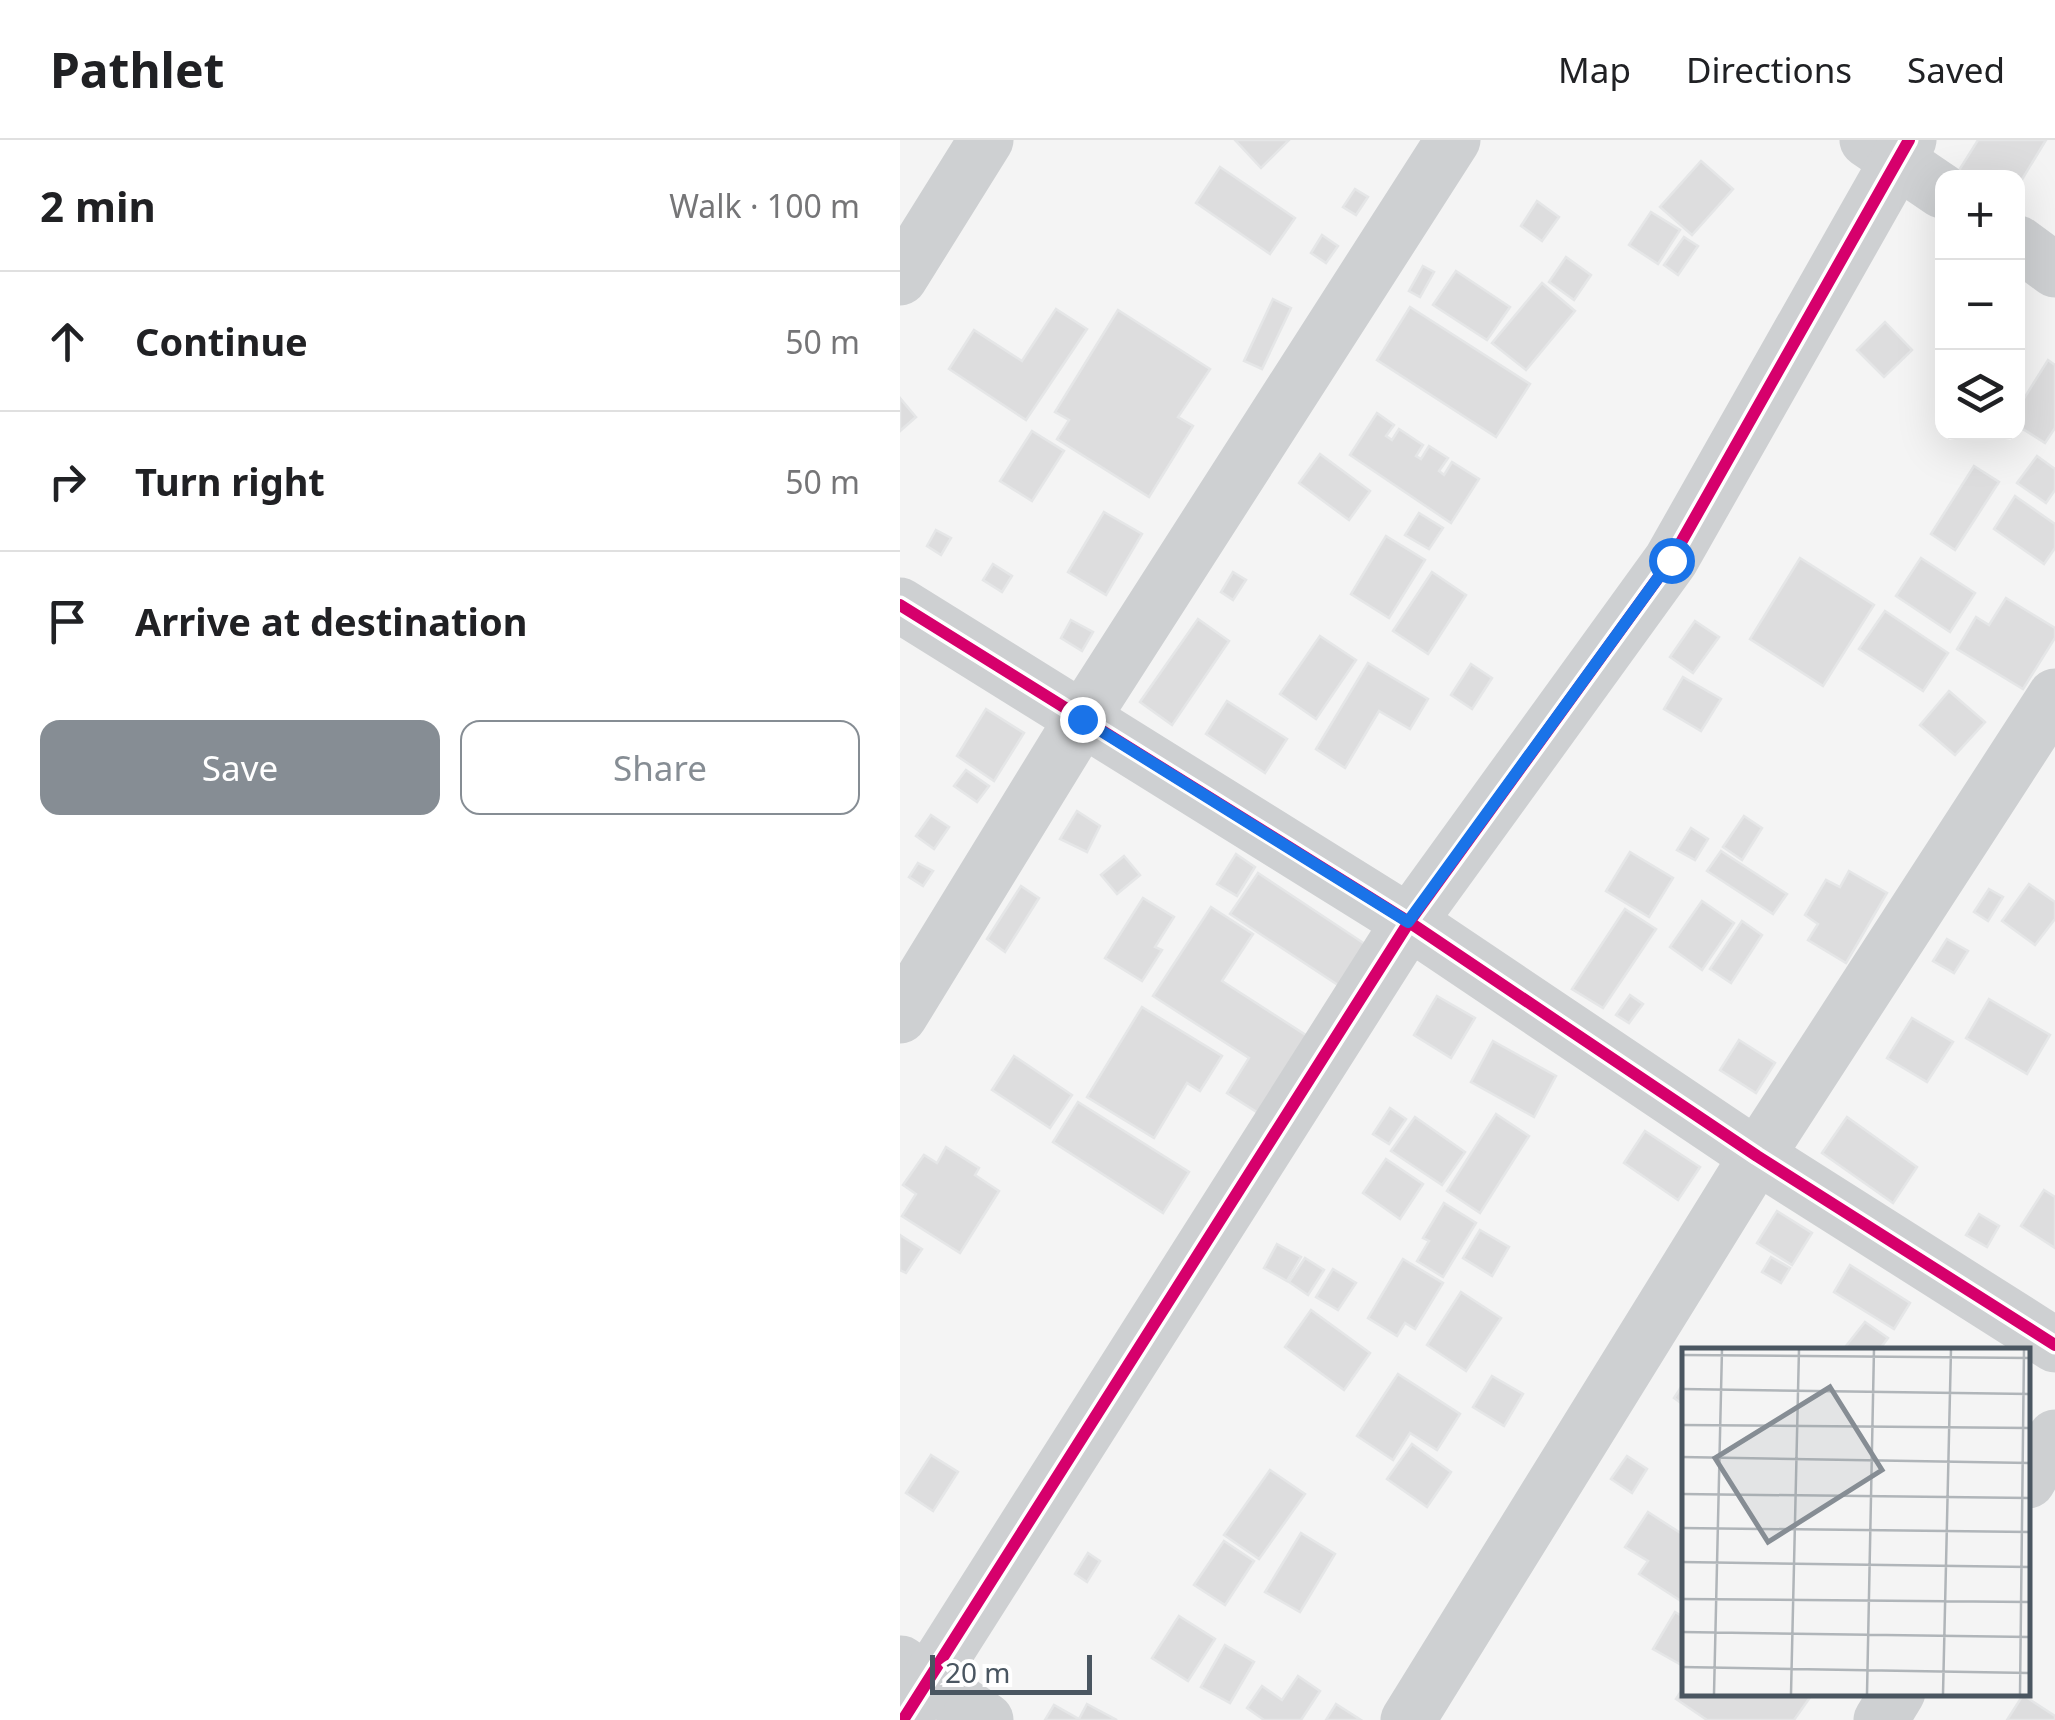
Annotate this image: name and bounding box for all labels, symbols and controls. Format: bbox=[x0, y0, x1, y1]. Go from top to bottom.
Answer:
text: Pathlet bbox=[50, 37, 224, 102]
text: Map bbox=[1558, 46, 1631, 93]
text: Directions bbox=[1686, 46, 1852, 93]
text: Saved bbox=[1907, 46, 2005, 93]
map controls bbox=[1935, 170, 2025, 440]
button: + bbox=[1935, 170, 2025, 260]
text: 2 min bbox=[40, 177, 156, 234]
text: Walk · 100 m bbox=[669, 184, 860, 227]
button: − bbox=[1935, 260, 2025, 350]
icon: ahead bbox=[40, 314, 95, 369]
text: Continue bbox=[135, 315, 308, 367]
text: 50 m bbox=[785, 320, 860, 363]
button: layers bbox=[1935, 350, 2025, 440]
icon: right bbox=[40, 454, 95, 509]
text: Turn right bbox=[135, 455, 325, 507]
text: 50 m bbox=[785, 460, 860, 503]
route start bbox=[1649, 538, 1695, 584]
icon: arrive bbox=[40, 594, 95, 649]
text: Arrive at destination bbox=[135, 595, 527, 647]
route end bbox=[1060, 697, 1106, 743]
button: Save bbox=[40, 720, 440, 815]
button: Share bbox=[460, 720, 860, 815]
inset map bbox=[1682, 1348, 2030, 1695]
scale bar bbox=[930, 1650, 1092, 1694]
text: 20 m bbox=[945, 1653, 1011, 1691]

